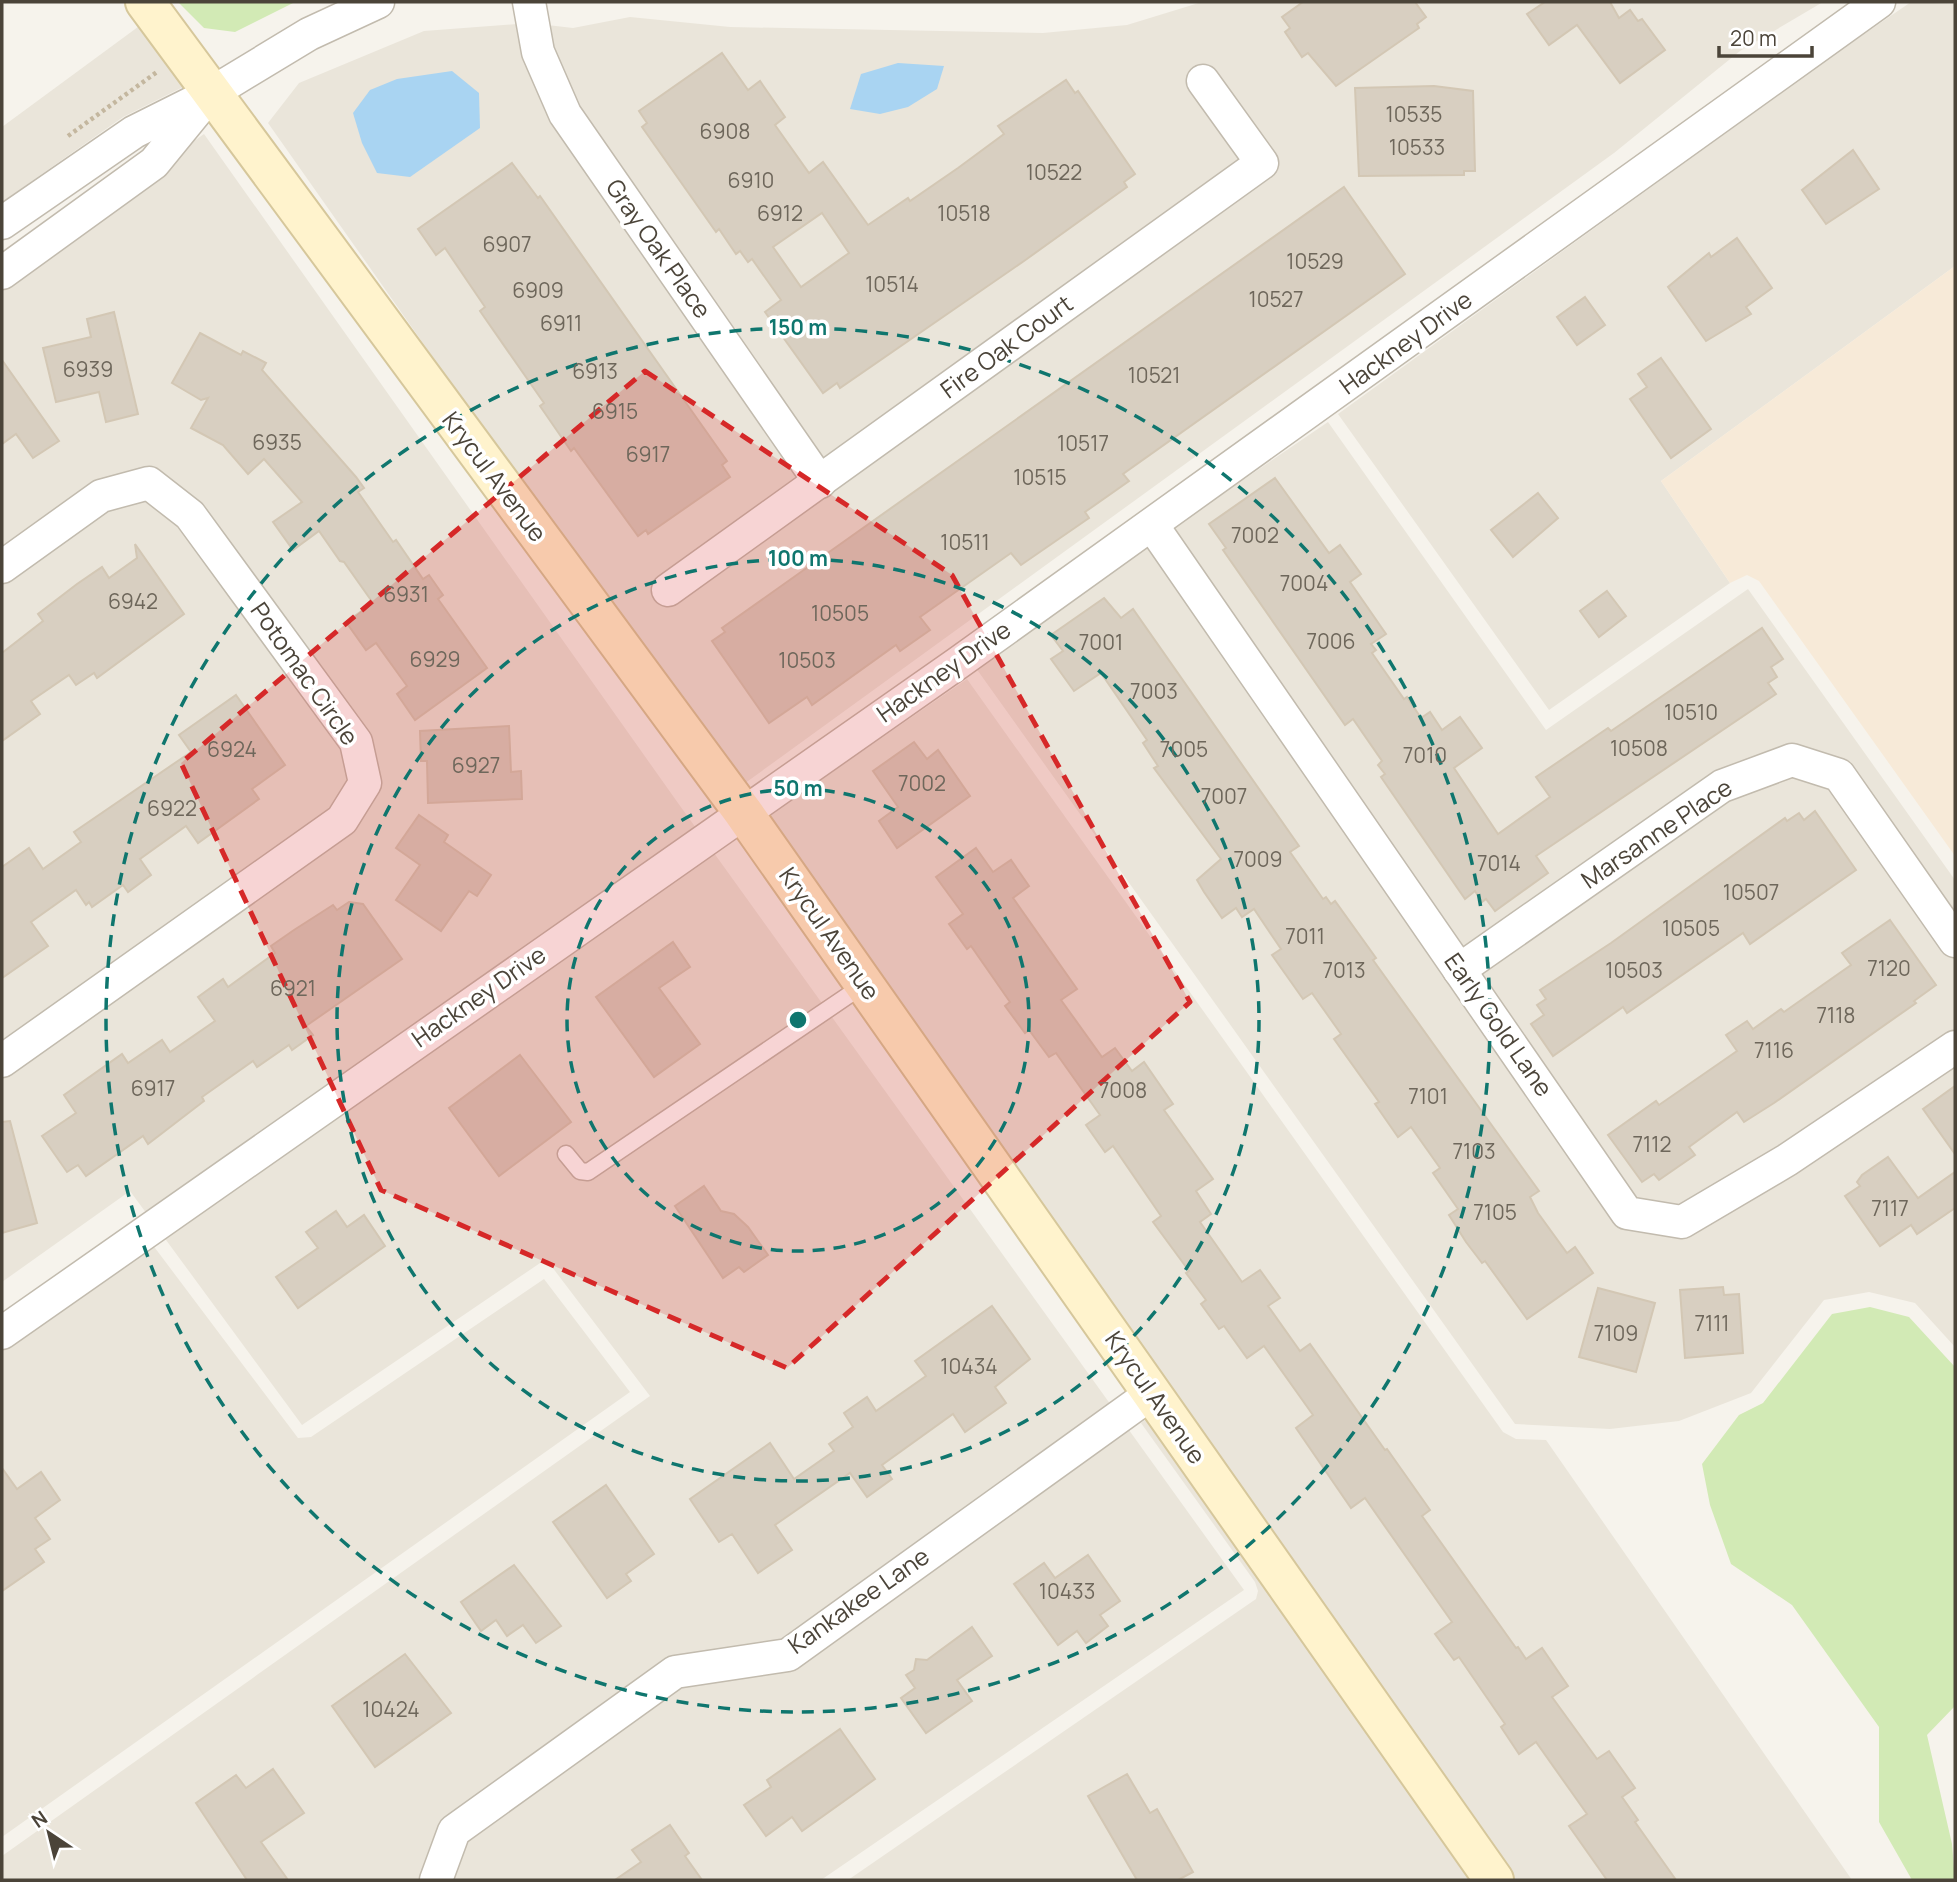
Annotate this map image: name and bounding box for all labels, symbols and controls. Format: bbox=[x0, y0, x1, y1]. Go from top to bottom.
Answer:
scale bar bbox=[1719, 14, 1812, 58]
text: 20 m bbox=[1730, 24, 1777, 52]
house number: 10535 bbox=[1386, 100, 1442, 128]
house number: 6908 bbox=[700, 117, 750, 145]
house number: 10533 bbox=[1389, 133, 1445, 161]
house number: 10522 bbox=[1026, 158, 1082, 186]
house number: 6910 bbox=[728, 166, 774, 194]
street label: Gray Oak Place bbox=[599, 172, 719, 324]
house number: 6912 bbox=[757, 199, 803, 227]
house number: 10518 bbox=[937, 199, 991, 227]
house number: 6907 bbox=[482, 230, 532, 258]
house number: 10529 bbox=[1286, 247, 1344, 275]
house number: 10514 bbox=[865, 270, 919, 298]
house number: 6909 bbox=[512, 276, 564, 304]
street label: Hackney Drive bbox=[1332, 282, 1478, 401]
house number: 10527 bbox=[1248, 285, 1304, 313]
street label: Fire Oak Court bbox=[933, 287, 1079, 405]
house number: 6911 bbox=[540, 309, 582, 337]
text: 150 m bbox=[769, 313, 827, 341]
house number: 6939 bbox=[63, 355, 113, 383]
house number: 6913 bbox=[572, 357, 618, 385]
house number: 10521 bbox=[1128, 361, 1180, 389]
house number: 6915 bbox=[592, 397, 638, 425]
street label: Krycul Avenue bbox=[435, 404, 555, 548]
house number: 6935 bbox=[252, 428, 302, 456]
house number: 10517 bbox=[1057, 429, 1109, 457]
house number: 6917 bbox=[626, 440, 670, 468]
house number: 10515 bbox=[1013, 463, 1067, 491]
house number: 7002 bbox=[1231, 521, 1279, 549]
house number: 10511 bbox=[940, 528, 990, 556]
text: 100 m bbox=[768, 544, 828, 572]
house number: 7004 bbox=[1280, 569, 1328, 597]
house number: 6931 bbox=[383, 580, 429, 608]
house number: 6942 bbox=[108, 587, 158, 615]
street label: Potomac Circle bbox=[244, 595, 367, 751]
house number: 10505 bbox=[811, 599, 869, 627]
street label: Hackney Drive bbox=[870, 612, 1017, 729]
house number: 7006 bbox=[1306, 627, 1356, 655]
house number: 7001 bbox=[1079, 628, 1123, 656]
house number: 6929 bbox=[410, 645, 460, 673]
house number: 10503 bbox=[778, 646, 836, 674]
house number: 7003 bbox=[1130, 677, 1178, 705]
house number: 10510 bbox=[1664, 698, 1718, 726]
house number: 10508 bbox=[1610, 734, 1668, 762]
house number: 6924 bbox=[207, 735, 257, 763]
house number: 7005 bbox=[1160, 735, 1208, 763]
house number: 7010 bbox=[1403, 741, 1447, 769]
house number: 6927 bbox=[452, 751, 500, 779]
house number: 7002 bbox=[898, 769, 946, 797]
street label: Marsanne Place bbox=[1574, 770, 1738, 895]
text: 50 m bbox=[773, 774, 823, 802]
house number: 7007 bbox=[1201, 782, 1247, 810]
house number: 6922 bbox=[147, 794, 197, 822]
house number: 7009 bbox=[1233, 845, 1283, 873]
house number: 7014 bbox=[1477, 849, 1521, 877]
street label: Krycul Avenue bbox=[772, 860, 888, 1006]
house number: 10507 bbox=[1723, 878, 1779, 906]
house number: 10505 bbox=[1662, 914, 1720, 942]
house number: 7011 bbox=[1285, 922, 1325, 950]
street label: Hackney Drive bbox=[405, 937, 552, 1054]
street label: Early Gold Lane bbox=[1437, 946, 1561, 1103]
house number: 7120 bbox=[1867, 954, 1911, 982]
house number: 7013 bbox=[1322, 956, 1366, 984]
house number: 10503 bbox=[1605, 956, 1663, 984]
house number: 6921 bbox=[270, 974, 316, 1002]
house number: 7118 bbox=[1816, 1001, 1856, 1029]
centre of rings bbox=[786, 1008, 810, 1032]
house number: 7116 bbox=[1754, 1036, 1794, 1064]
house number: 6917 bbox=[131, 1074, 175, 1102]
house number: 7008 bbox=[1099, 1076, 1147, 1104]
house number: 7101 bbox=[1408, 1082, 1448, 1110]
house number: 7112 bbox=[1633, 1130, 1671, 1158]
house number: 7103 bbox=[1452, 1137, 1496, 1165]
house number: 7117 bbox=[1871, 1194, 1909, 1222]
house number: 7105 bbox=[1473, 1198, 1517, 1226]
house number: 7111 bbox=[1694, 1309, 1730, 1337]
house number: 7109 bbox=[1594, 1319, 1638, 1347]
street label: Krycul Avenue bbox=[1098, 1324, 1214, 1470]
house number: 10434 bbox=[940, 1352, 998, 1380]
street label: Kankakee Lane bbox=[781, 1539, 935, 1661]
house number: 10433 bbox=[1039, 1577, 1095, 1605]
house number: 10424 bbox=[362, 1695, 420, 1723]
north arrow bbox=[14, 1798, 84, 1868]
text: N bbox=[26, 1805, 52, 1834]

